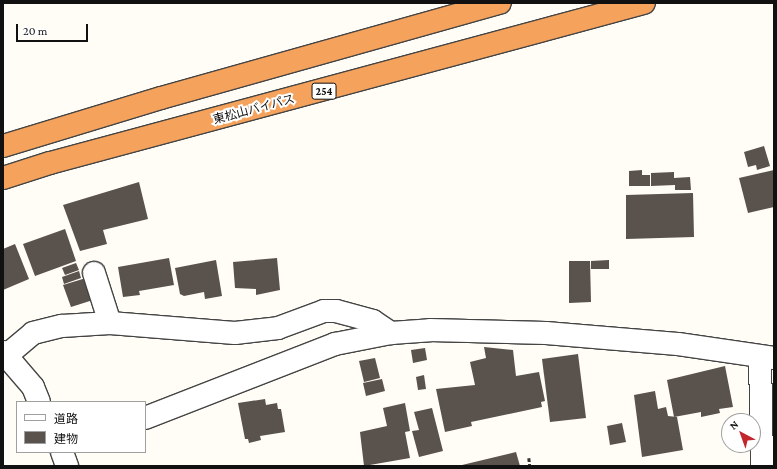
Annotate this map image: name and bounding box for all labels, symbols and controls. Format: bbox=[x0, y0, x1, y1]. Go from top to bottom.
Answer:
scale bar bbox=[18, 16, 90, 42]
text: 20 m bbox=[23, 24, 47, 38]
road number: 254 bbox=[311, 82, 337, 100]
street label: 東松山バイパス bbox=[212, 92, 296, 128]
legend bbox=[16, 401, 146, 453]
text: 道路 bbox=[54, 412, 78, 426]
north arrow bbox=[721, 413, 761, 453]
text: N bbox=[727, 418, 741, 432]
text: 建物 bbox=[54, 432, 78, 446]

